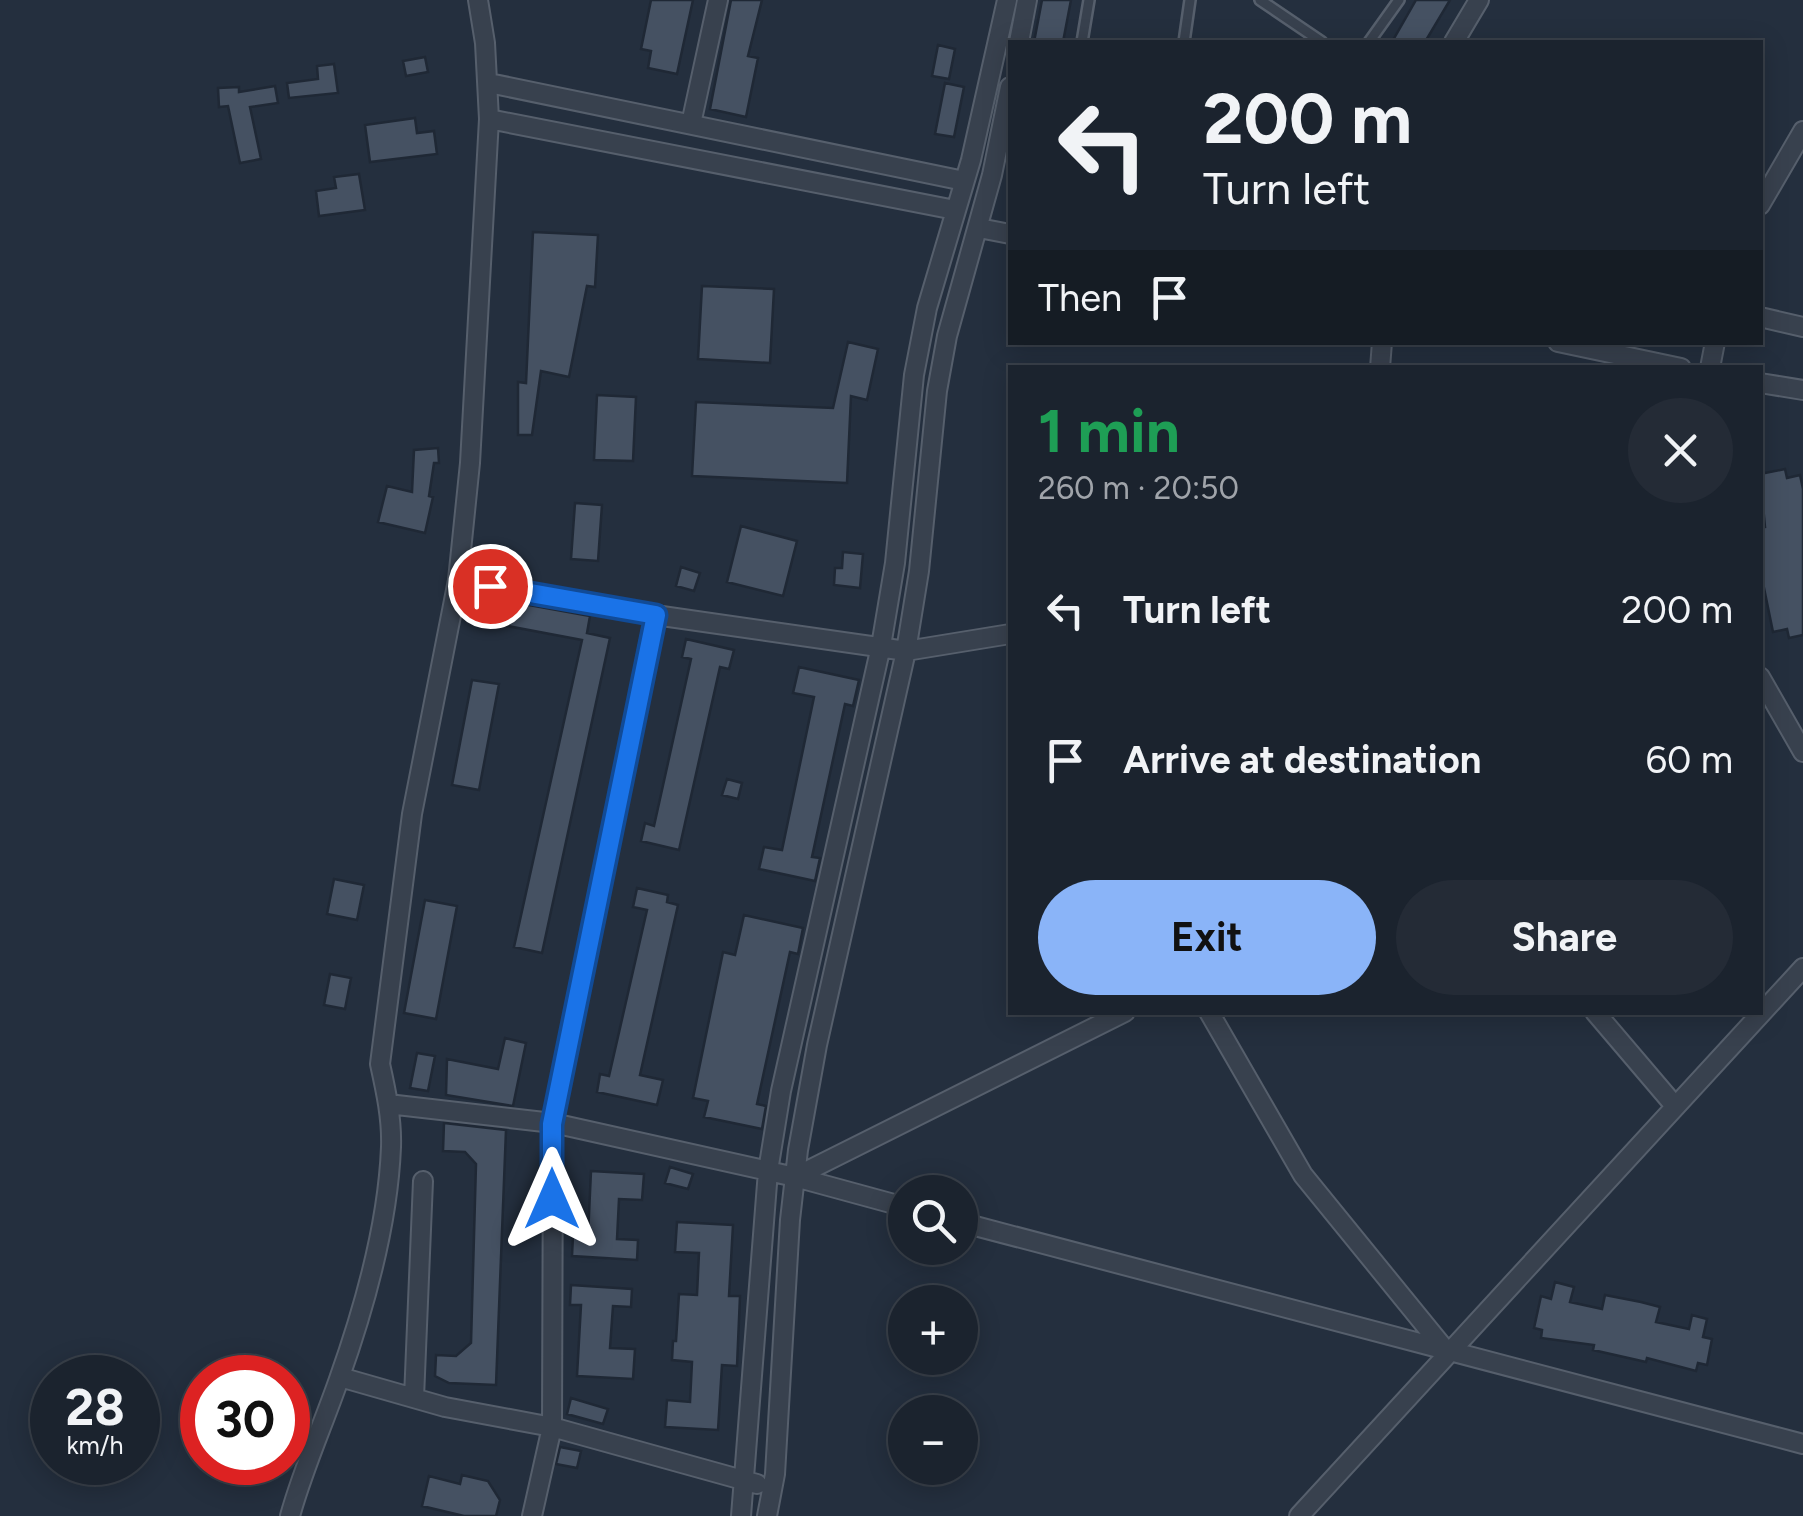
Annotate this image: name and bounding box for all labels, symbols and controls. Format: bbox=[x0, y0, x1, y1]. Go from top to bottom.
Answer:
text: 200 m bbox=[1203, 76, 1412, 161]
icon: left bbox=[1038, 80, 1168, 210]
text: Turn left bbox=[1203, 161, 1370, 215]
icon: arrive bbox=[1142, 270, 1197, 325]
text: Then bbox=[1038, 275, 1122, 321]
text: 1 min bbox=[1038, 395, 1180, 467]
button: close bbox=[1628, 398, 1733, 503]
text: 260 m · 20:50 bbox=[1038, 469, 1239, 507]
pin bbox=[448, 544, 533, 629]
icon: arrive bbox=[463, 559, 518, 614]
icon: left bbox=[1038, 583, 1093, 638]
text: Turn left bbox=[1123, 587, 1271, 633]
text: 200 m bbox=[1621, 587, 1733, 633]
icon: arrive bbox=[1038, 733, 1093, 788]
text: Arrive at destination bbox=[1123, 737, 1481, 783]
text: 60 m bbox=[1645, 737, 1733, 783]
button: Exit bbox=[1038, 880, 1376, 995]
button: Share bbox=[1396, 880, 1733, 995]
position arrow bbox=[500, 1147, 604, 1251]
map controls bbox=[888, 1175, 978, 1485]
button: search bbox=[888, 1175, 978, 1265]
button: + bbox=[888, 1285, 978, 1375]
speed limit sign: 30 bbox=[180, 1355, 310, 1485]
text: 28 bbox=[65, 1377, 125, 1438]
button: − bbox=[888, 1395, 978, 1485]
text: km/h bbox=[66, 1430, 124, 1460]

